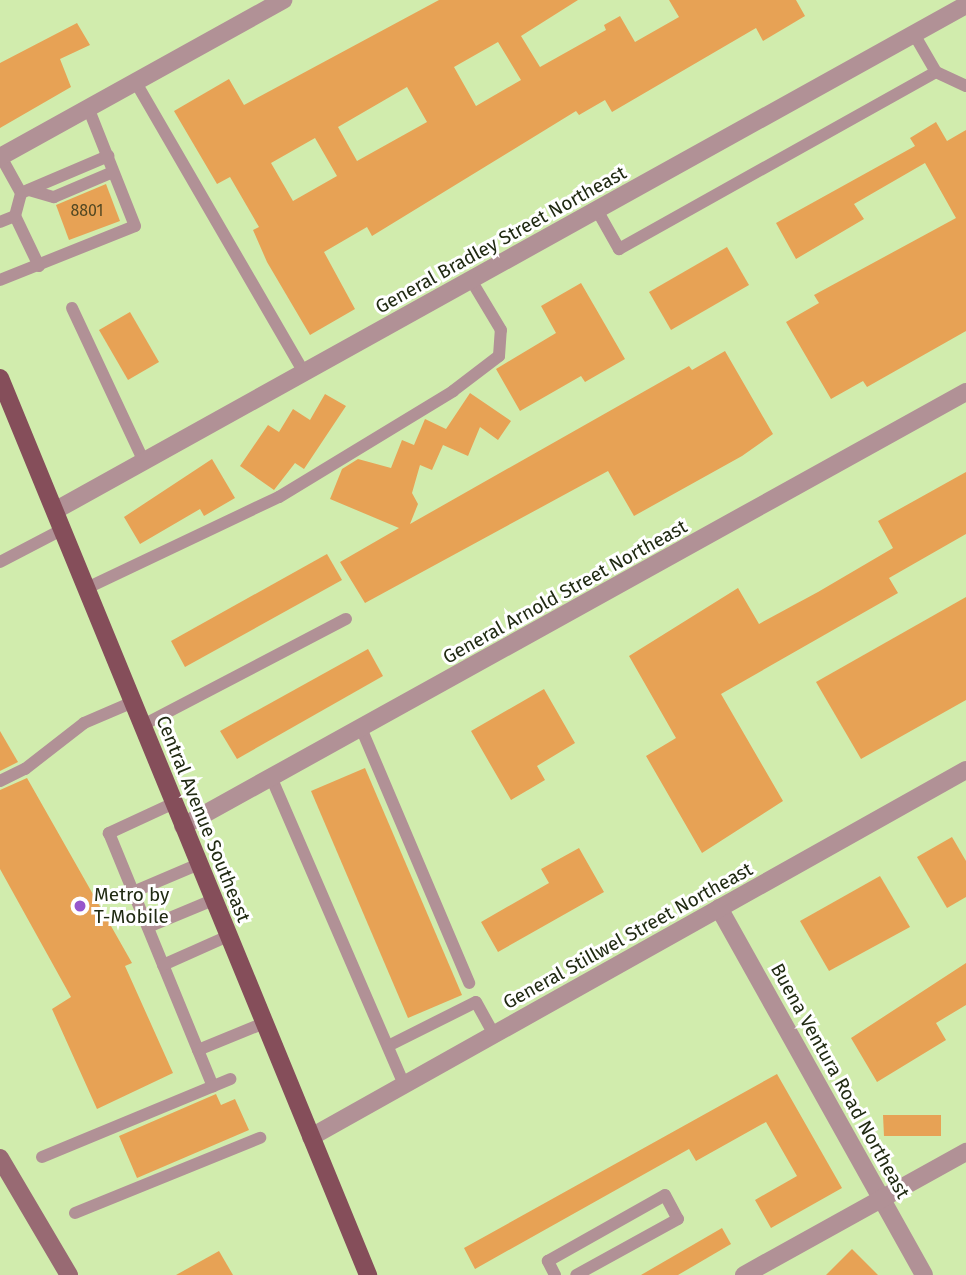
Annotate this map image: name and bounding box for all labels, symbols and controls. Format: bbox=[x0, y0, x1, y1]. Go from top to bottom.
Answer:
street label: General Bradley Street Northeast bbox=[372, 161, 630, 319]
house number: 8801 bbox=[70, 201, 104, 221]
street label: General Arnold Street Northeast bbox=[439, 515, 691, 669]
street label: Central Avenue Southeast bbox=[151, 712, 255, 926]
street label: General Stillwel Street Northeast bbox=[499, 858, 757, 1014]
place label: Metro by T-Mobile bbox=[94, 884, 169, 928]
marker: Metro by T-Mobile bbox=[72, 898, 88, 914]
street label: Buena Ventura Road Northeast bbox=[766, 959, 914, 1203]

